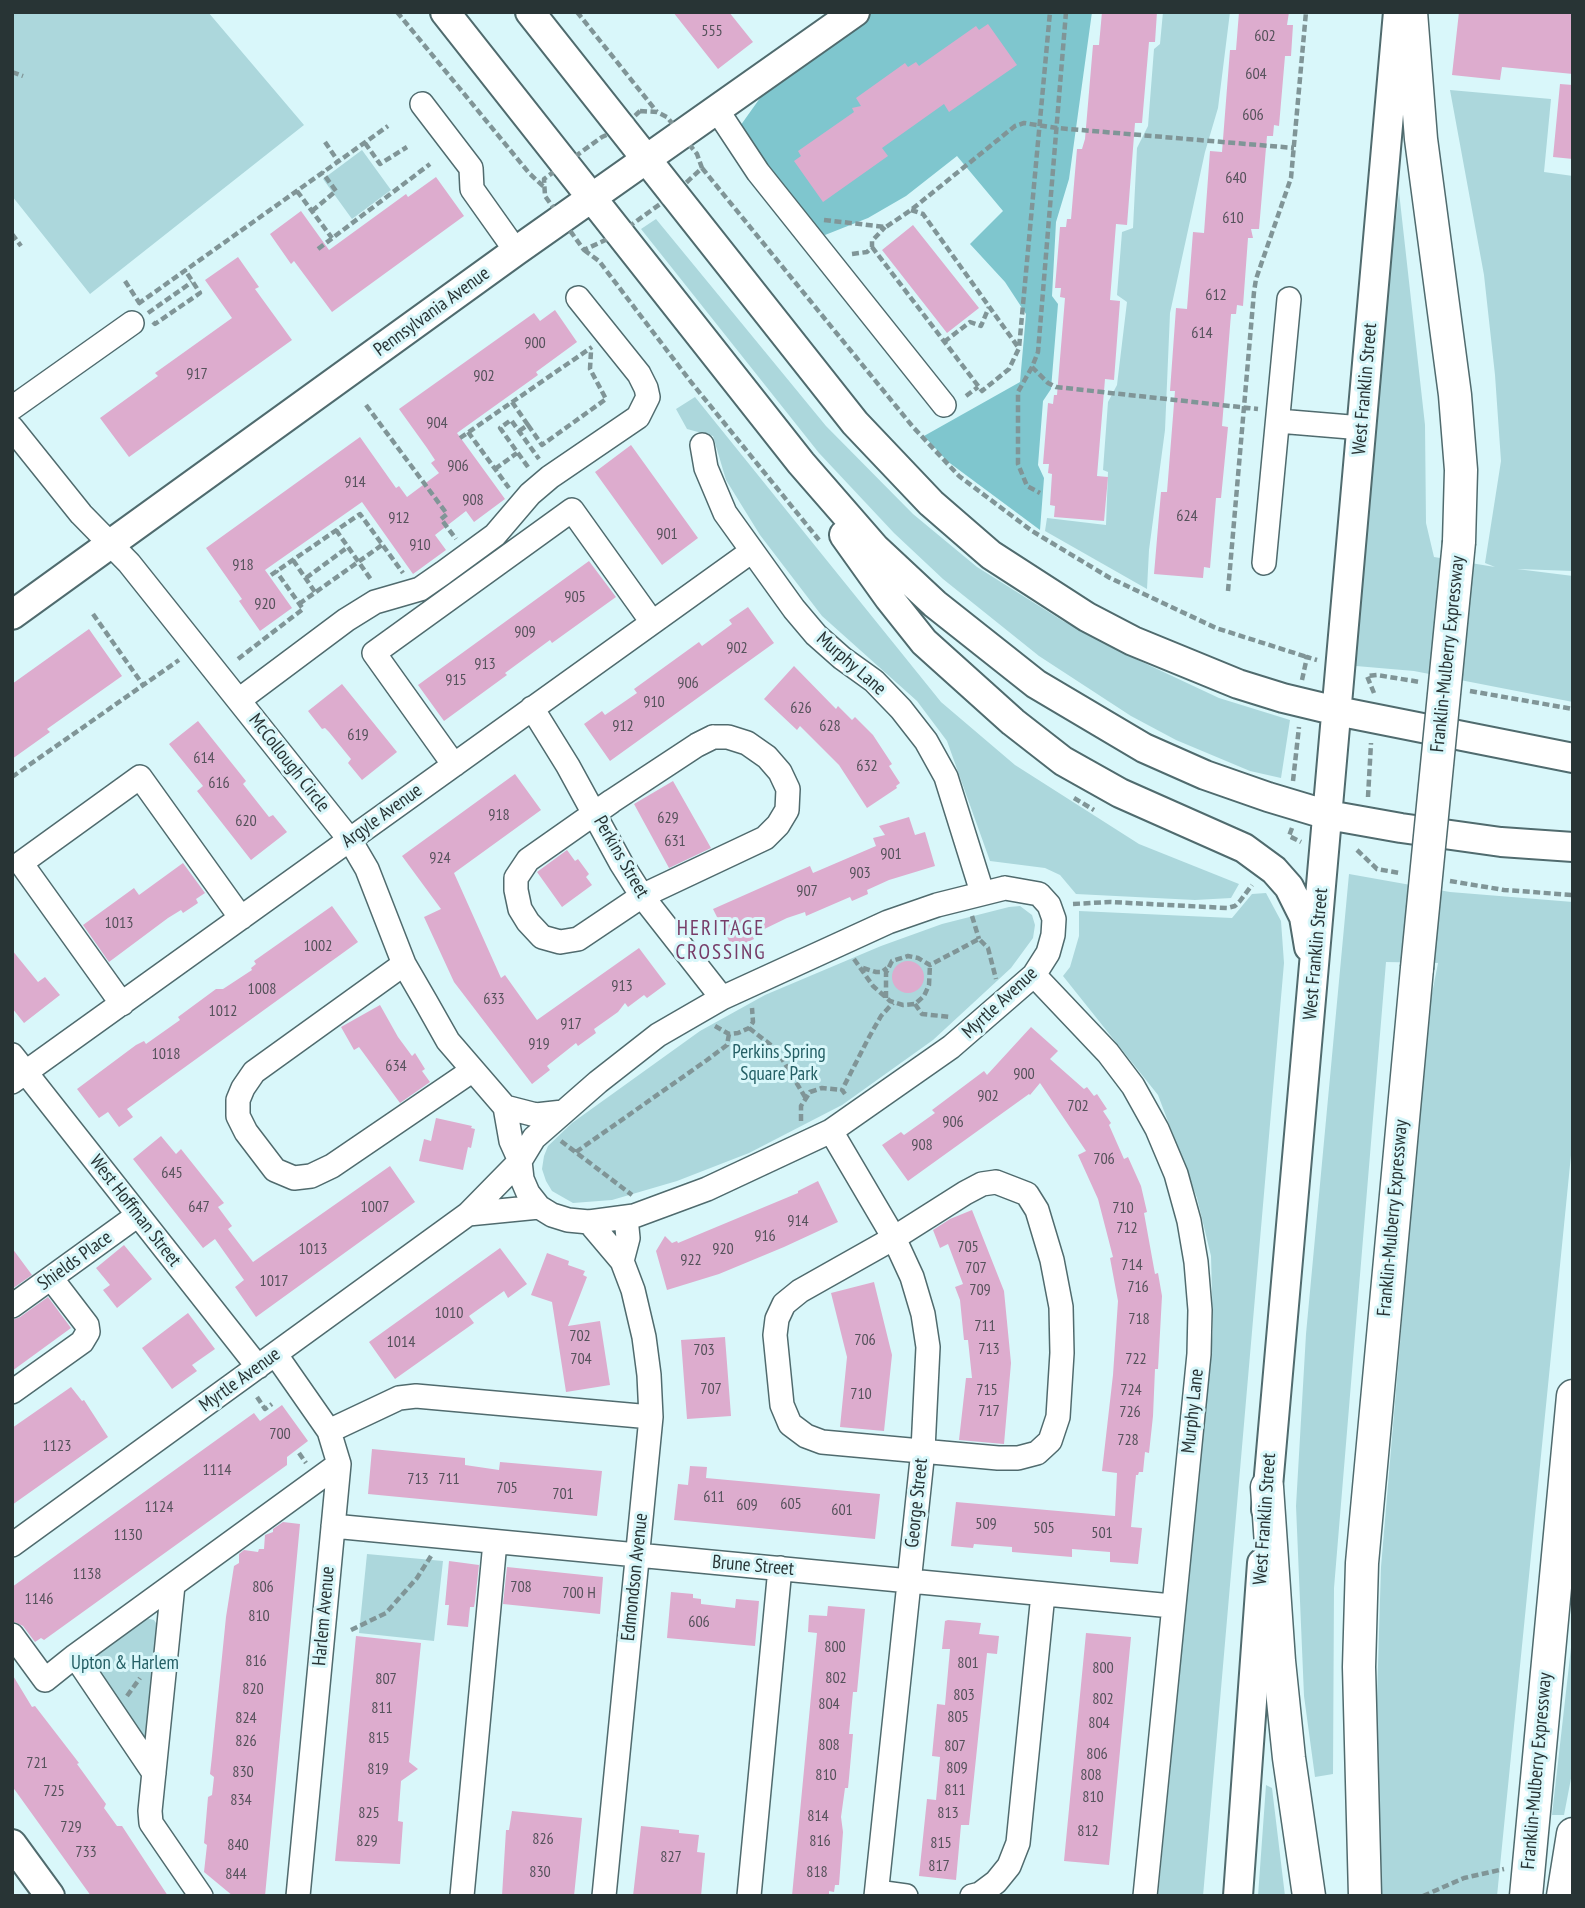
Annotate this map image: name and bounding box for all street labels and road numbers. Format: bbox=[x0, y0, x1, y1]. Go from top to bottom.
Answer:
street label: Pennsylvania Avenue bbox=[370, 262, 494, 362]
street label: West Franklin Street bbox=[1348, 322, 1382, 456]
street label: Franklin-Mulberry Expressway bbox=[1426, 555, 1470, 753]
street label: Murphy Lane bbox=[812, 628, 890, 700]
street label: McCollough Circle bbox=[244, 709, 334, 817]
street label: Argyle Avenue bbox=[337, 779, 427, 853]
street label: Perkins Street bbox=[588, 812, 654, 902]
street label: West Franklin Street bbox=[1299, 887, 1333, 1021]
street label: Myrtle Avenue bbox=[958, 962, 1042, 1044]
street label: Franklin-Mulberry Expressway bbox=[1373, 1119, 1413, 1317]
street label: West Hoffman Street bbox=[84, 1151, 186, 1271]
street label: Shields Place bbox=[33, 1226, 117, 1296]
street label: Myrtle Avenue bbox=[195, 1343, 285, 1417]
street label: Murphy Lane bbox=[1177, 1368, 1209, 1454]
street label: West Franklin Street bbox=[1249, 1452, 1281, 1586]
street label: George Street bbox=[901, 1457, 933, 1549]
street label: Edmondson Avenue bbox=[617, 1512, 653, 1642]
street label: Brune Street bbox=[711, 1551, 795, 1581]
street label: Harlem Avenue bbox=[308, 1565, 340, 1667]
street label: Franklin-Mulberry Expressway bbox=[1517, 1672, 1557, 1870]

